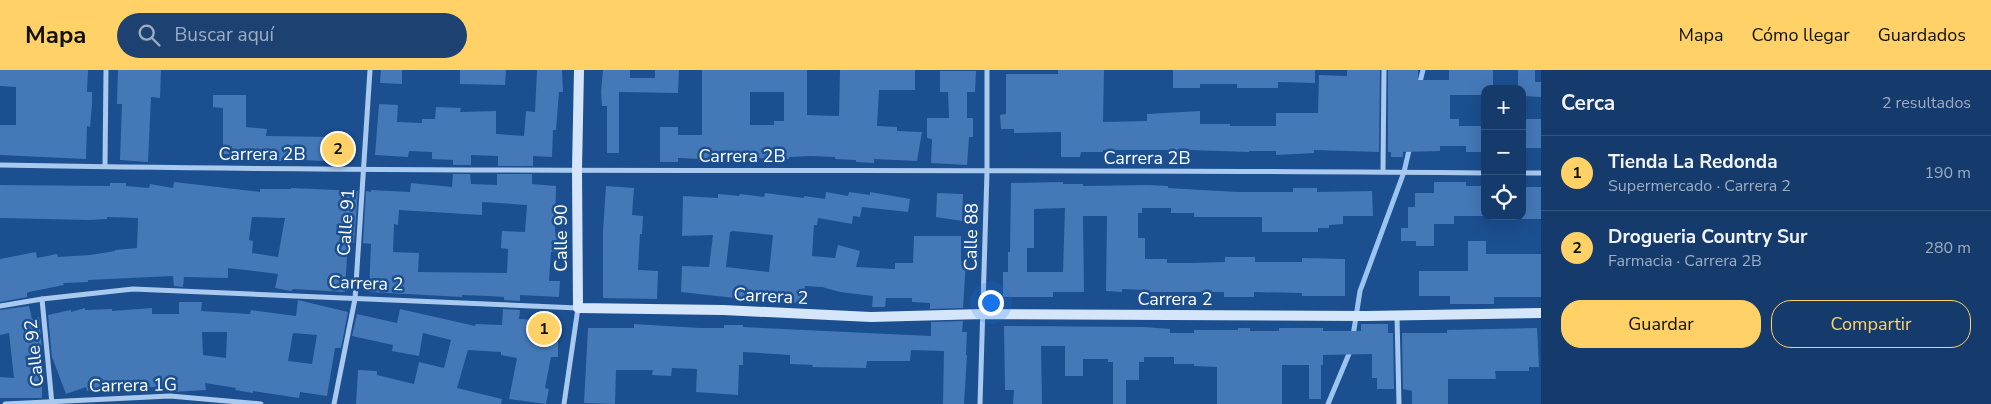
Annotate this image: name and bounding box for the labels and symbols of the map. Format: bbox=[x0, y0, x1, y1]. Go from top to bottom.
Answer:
pin: 2 bbox=[322, 130, 354, 168]
street label: Carrera 2B bbox=[218, 142, 306, 166]
street label: Carrera 2B bbox=[698, 144, 786, 168]
street label: Carrera 2B bbox=[1103, 146, 1191, 170]
street label: Calle 91 bbox=[332, 187, 360, 257]
street label: Calle 88 bbox=[958, 203, 984, 271]
street label: Calle 90 bbox=[549, 204, 573, 272]
street label: Carrera 2 bbox=[328, 270, 404, 296]
street label: Carrera 2 bbox=[733, 282, 809, 310]
street label: Carrera 2 bbox=[1137, 287, 1213, 311]
your location bbox=[978, 290, 1004, 316]
pin: 1 bbox=[528, 310, 560, 348]
street label: Calle 92 bbox=[19, 318, 49, 388]
street label: Carrera 1G bbox=[89, 372, 177, 398]

